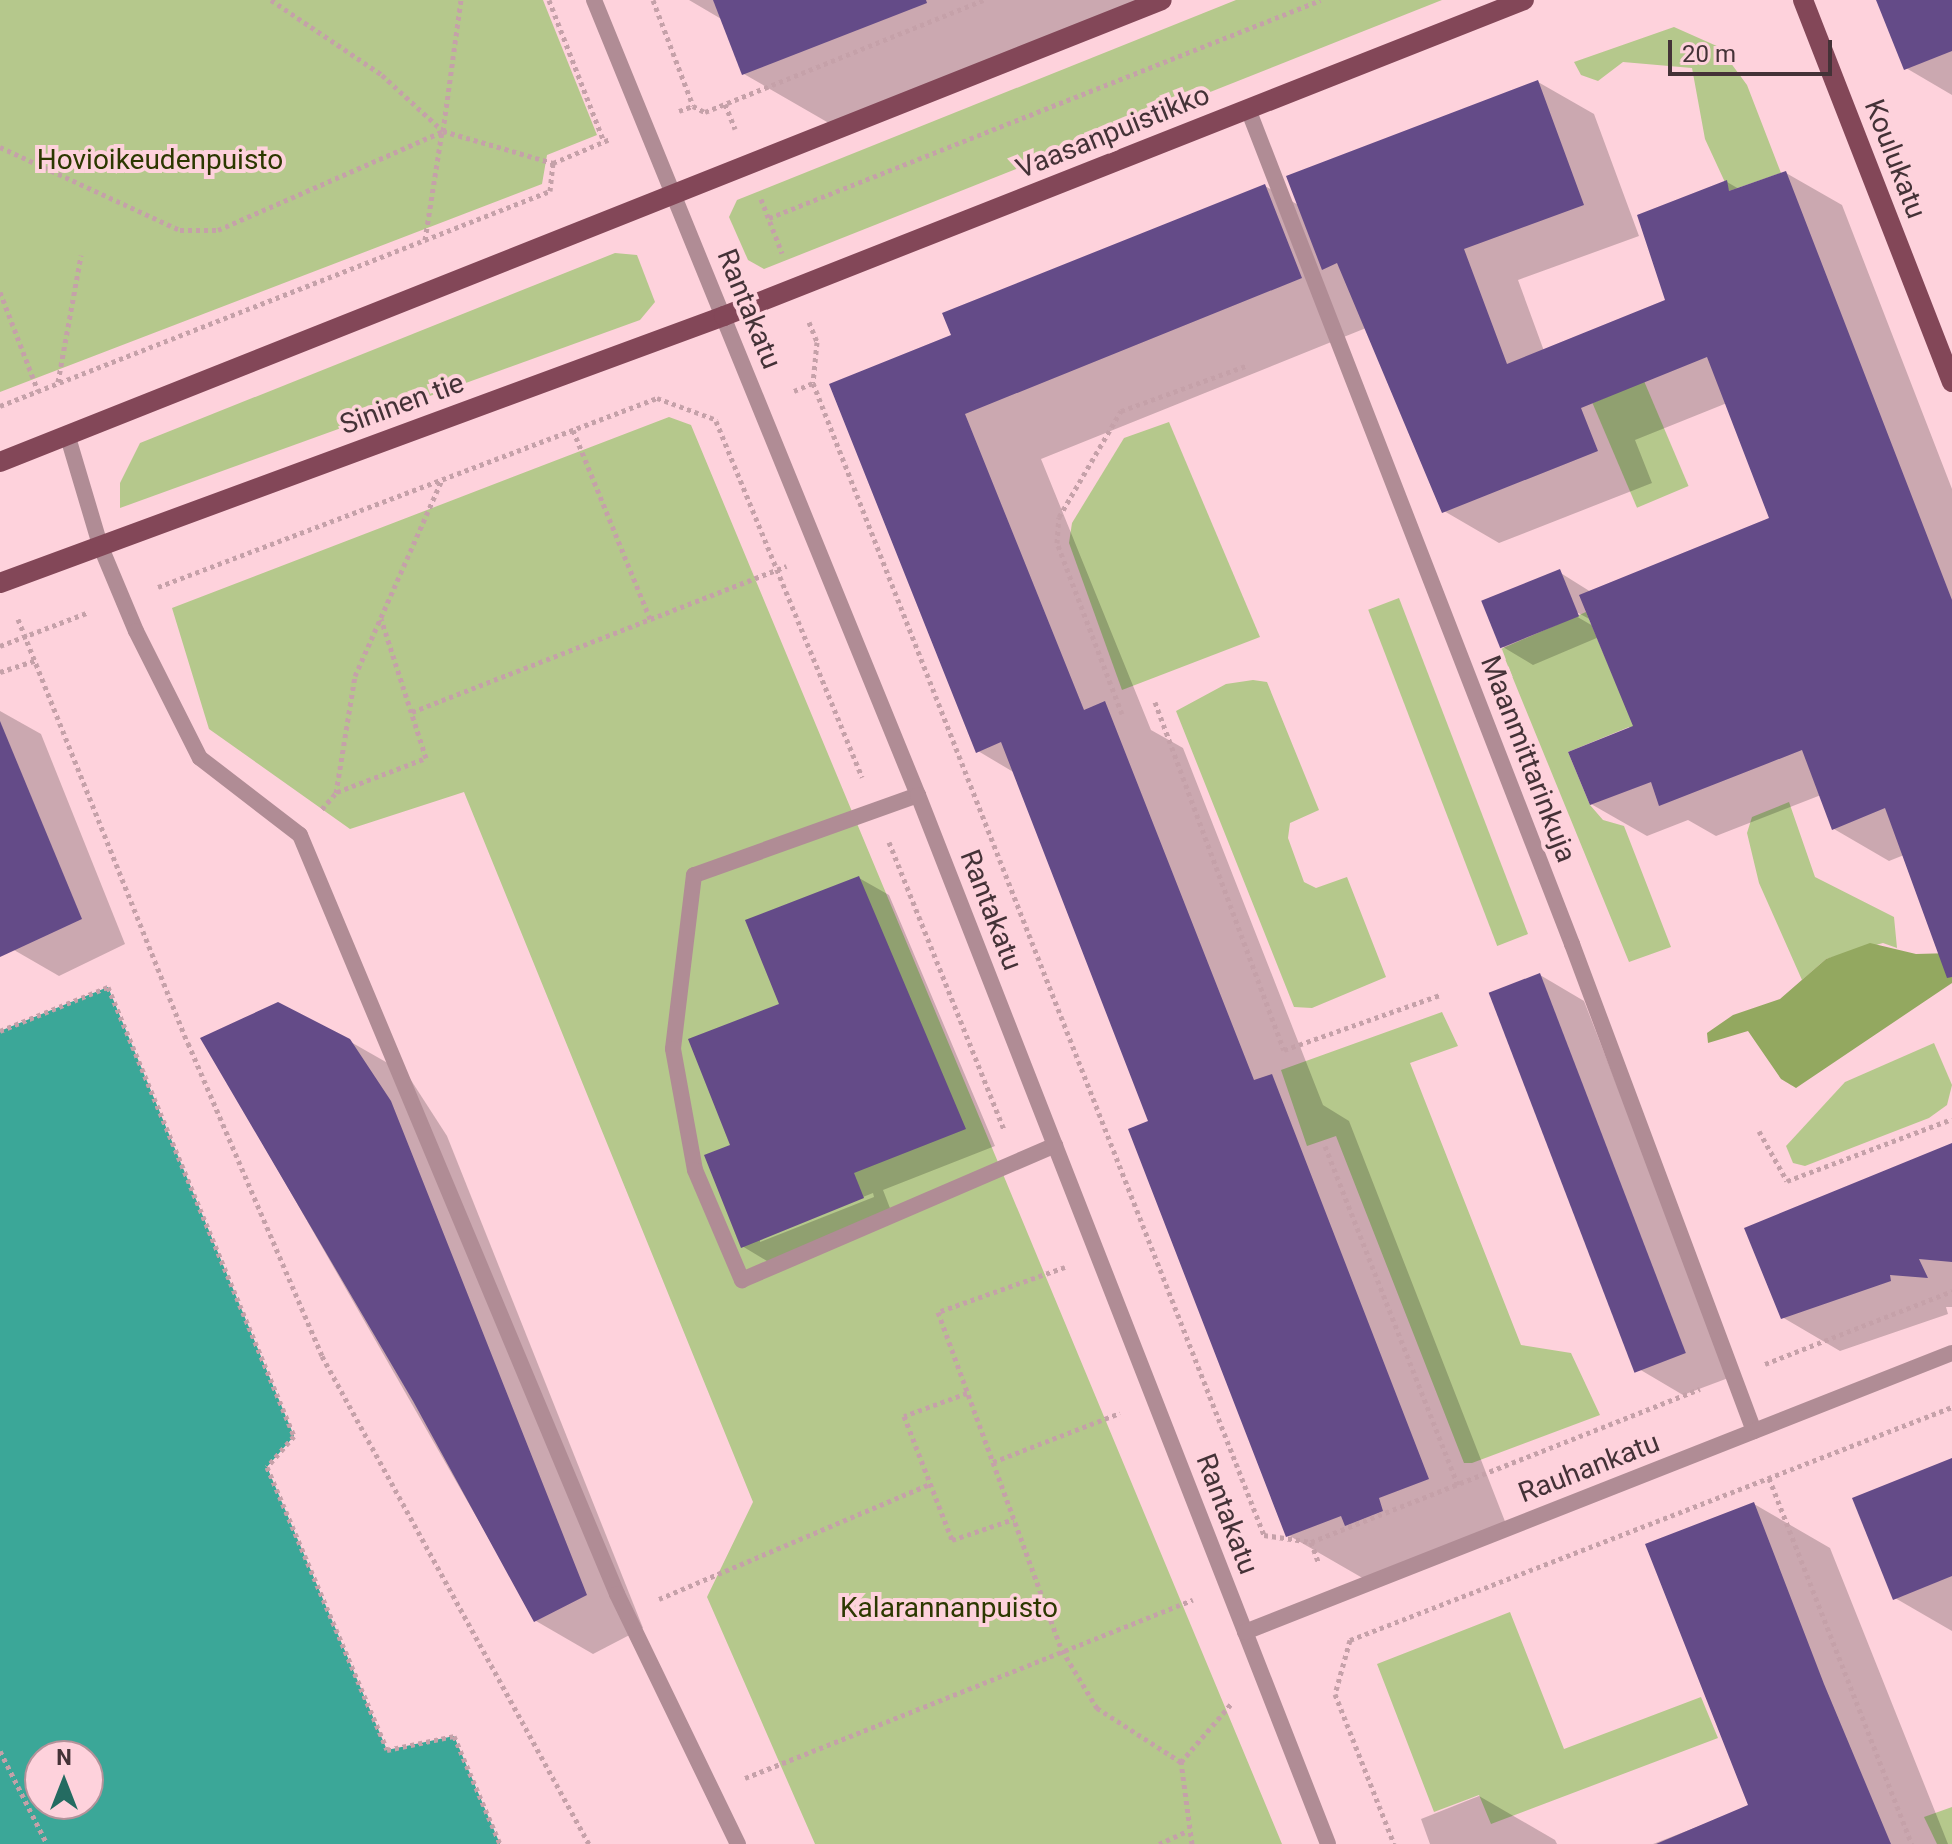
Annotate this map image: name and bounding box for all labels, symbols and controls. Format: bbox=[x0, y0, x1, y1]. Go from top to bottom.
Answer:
scale bar bbox=[1672, 24, 1836, 74]
text: 20 m bbox=[1682, 40, 1736, 68]
street label: Vaasanpuistikko bbox=[1011, 78, 1215, 186]
street label: Koulukatu bbox=[1857, 95, 1933, 223]
park label: Hovioikeudenpuisto bbox=[37, 143, 283, 177]
street label: Rantakatu bbox=[710, 244, 788, 374]
street label: Sininen tie bbox=[336, 366, 468, 442]
street label: Maanmittarinkuja bbox=[1473, 651, 1583, 867]
street label: Rantakatu bbox=[953, 845, 1029, 975]
street label: Rauhankatu bbox=[1514, 1426, 1664, 1510]
street label: Rantakatu bbox=[1189, 1449, 1265, 1579]
park label: Kalarannanpuisto bbox=[840, 1591, 1058, 1625]
north arrow bbox=[24, 1740, 104, 1820]
text: N bbox=[56, 1745, 72, 1770]

